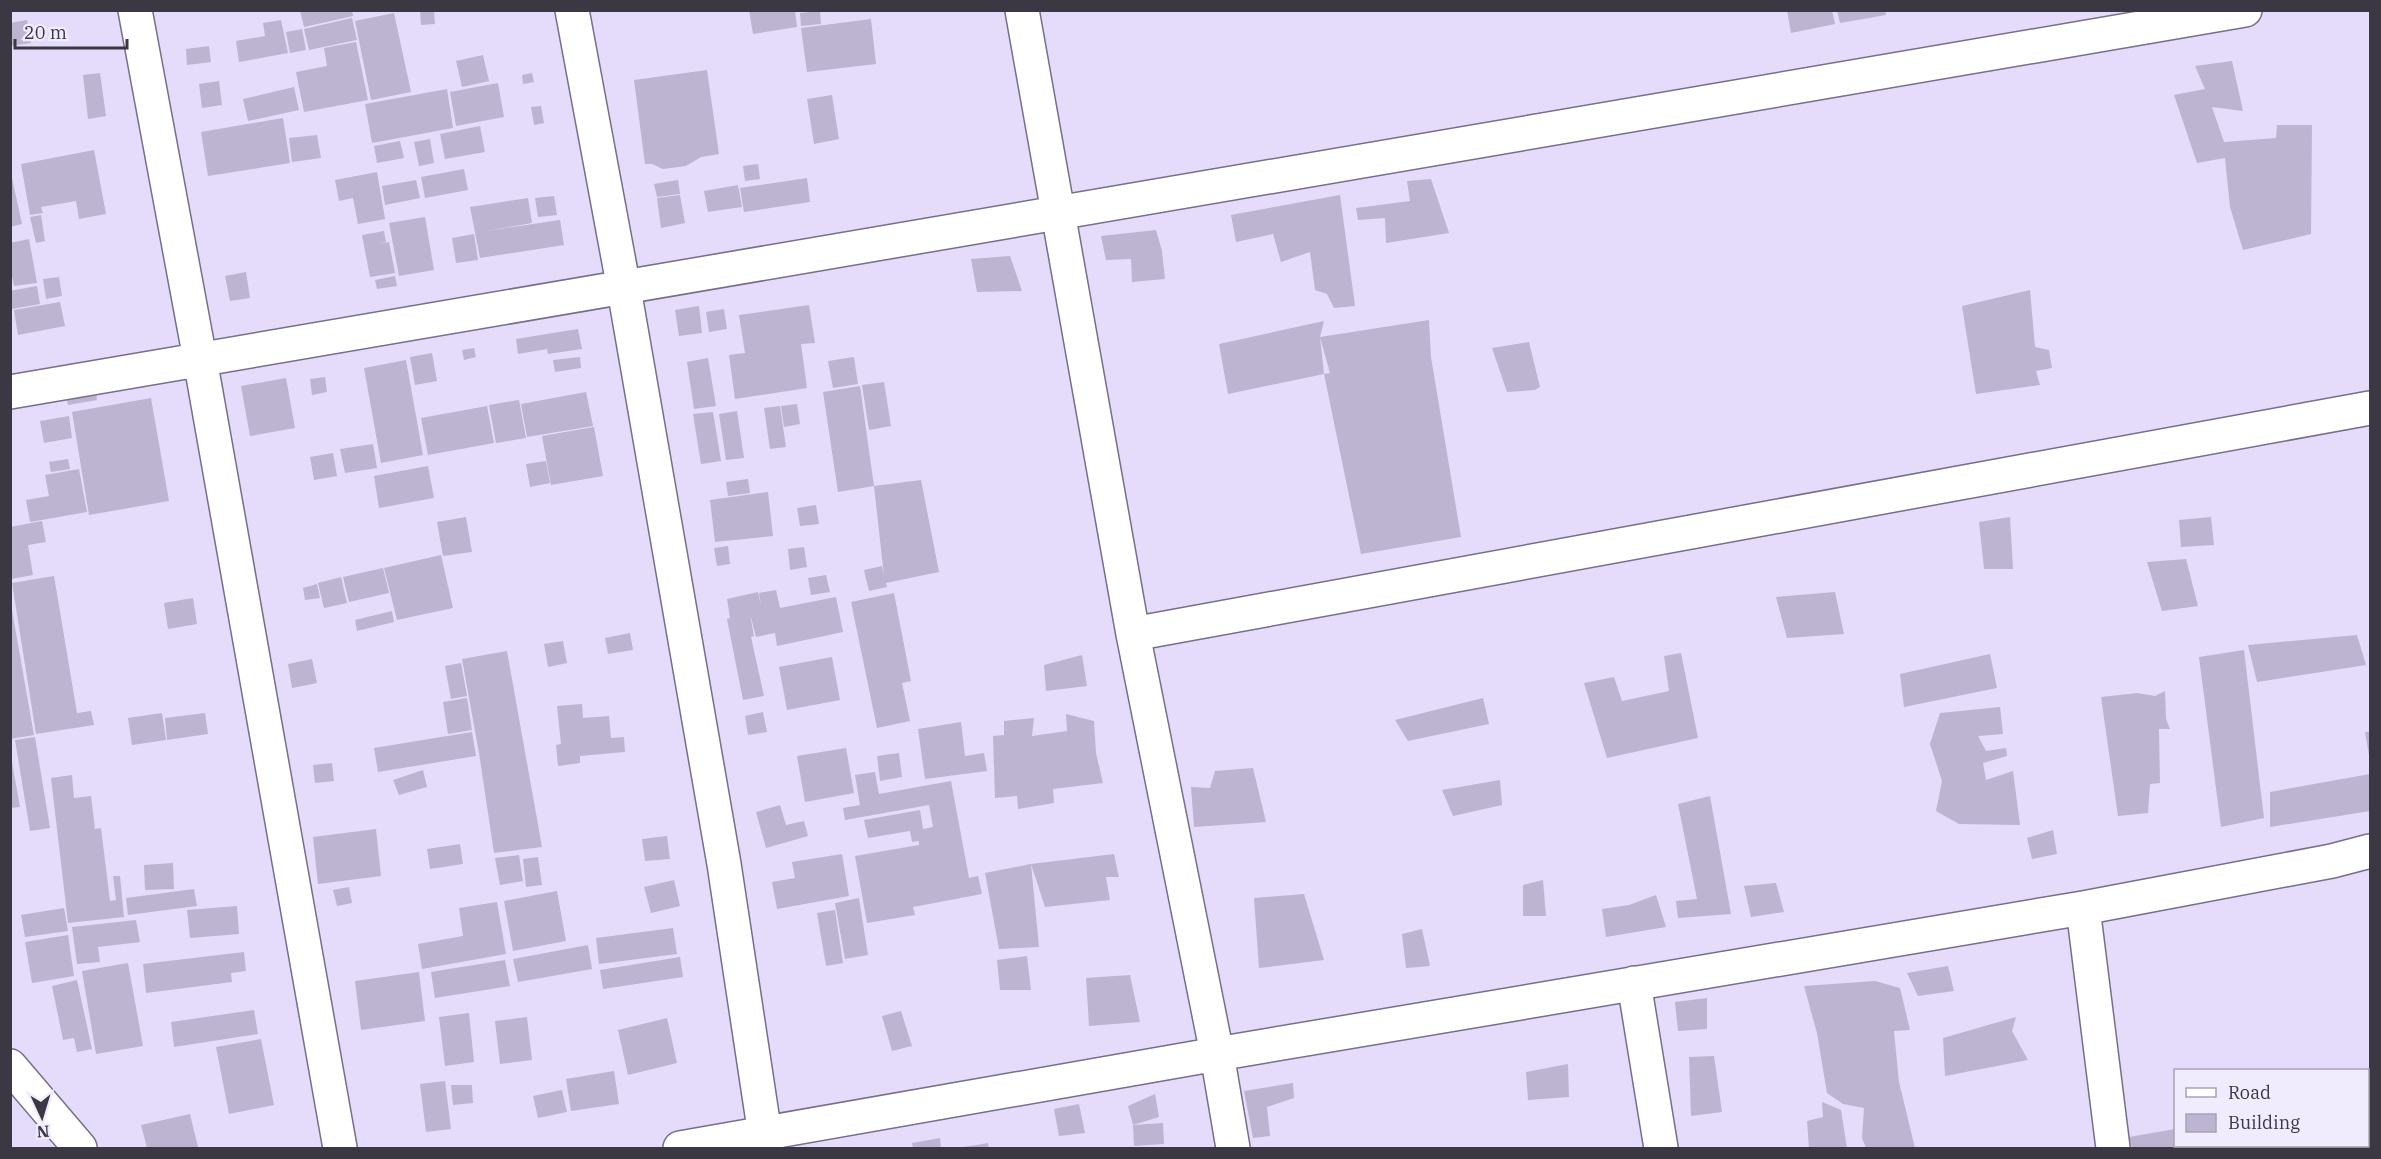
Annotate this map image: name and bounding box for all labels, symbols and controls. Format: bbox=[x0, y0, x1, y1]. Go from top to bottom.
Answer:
scale bar bbox=[15, 12, 128, 50]
text: 20 m bbox=[24, 21, 67, 44]
legend bbox=[2174, 1069, 2369, 1147]
text: Road bbox=[2228, 1081, 2271, 1104]
north arrow bbox=[12, 1087, 72, 1147]
text: Building bbox=[2228, 1111, 2300, 1134]
text: N bbox=[36, 1122, 50, 1142]

